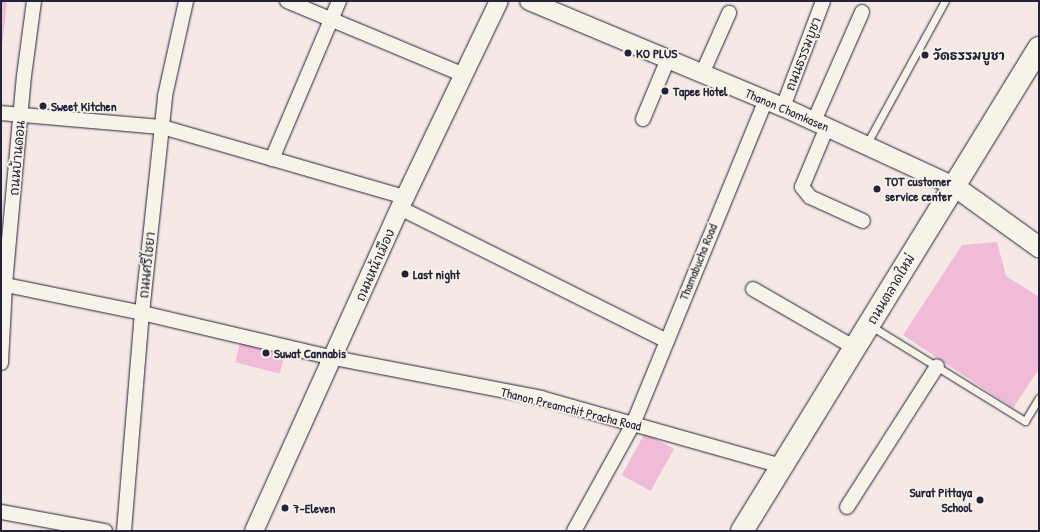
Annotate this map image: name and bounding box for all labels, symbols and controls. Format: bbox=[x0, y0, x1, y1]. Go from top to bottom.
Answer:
street label: ถนนธรรมบูชา bbox=[782, 15, 824, 93]
place label: KO PLUS bbox=[636, 45, 677, 61]
place label: วัดธรรมบูชา bbox=[933, 47, 1005, 63]
marker: KO PLUS bbox=[623, 48, 633, 58]
marker: วัดธรรมบูชา bbox=[920, 50, 930, 60]
place label: Tapee Hotel bbox=[673, 83, 728, 99]
street label: Thanon Chomkasen bbox=[743, 85, 831, 135]
marker: Tapee Hotel bbox=[660, 86, 670, 96]
place label: Sweet Kitchen bbox=[51, 98, 117, 114]
marker: Sweet Kitchen bbox=[38, 101, 48, 111]
street label: ถนนบ้านดอน bbox=[6, 120, 28, 196]
place label: TOT customer service center bbox=[885, 174, 952, 205]
marker: TOT customer service center bbox=[872, 184, 882, 194]
street label: Thamabucha Road bbox=[676, 222, 720, 302]
street label: ถนนหน้าเมือง bbox=[352, 227, 398, 303]
street label: ถนนศรีไชยา bbox=[136, 231, 158, 299]
street label: ถนนตลาดใหม่ bbox=[864, 251, 918, 327]
place label: Last night bbox=[413, 266, 460, 282]
marker: Last night bbox=[400, 269, 410, 279]
place label: Suwat Cannabis bbox=[274, 345, 346, 361]
marker: Suwat Cannabis bbox=[261, 348, 271, 358]
street label: Thanon Preamchit Pracha Road bbox=[499, 384, 643, 434]
place label: Surat Pittaya School bbox=[909, 485, 972, 516]
marker: Surat Pittaya School bbox=[975, 495, 985, 505]
place label: 7-Eleven bbox=[293, 500, 335, 516]
marker: 7-Eleven bbox=[280, 503, 290, 513]

